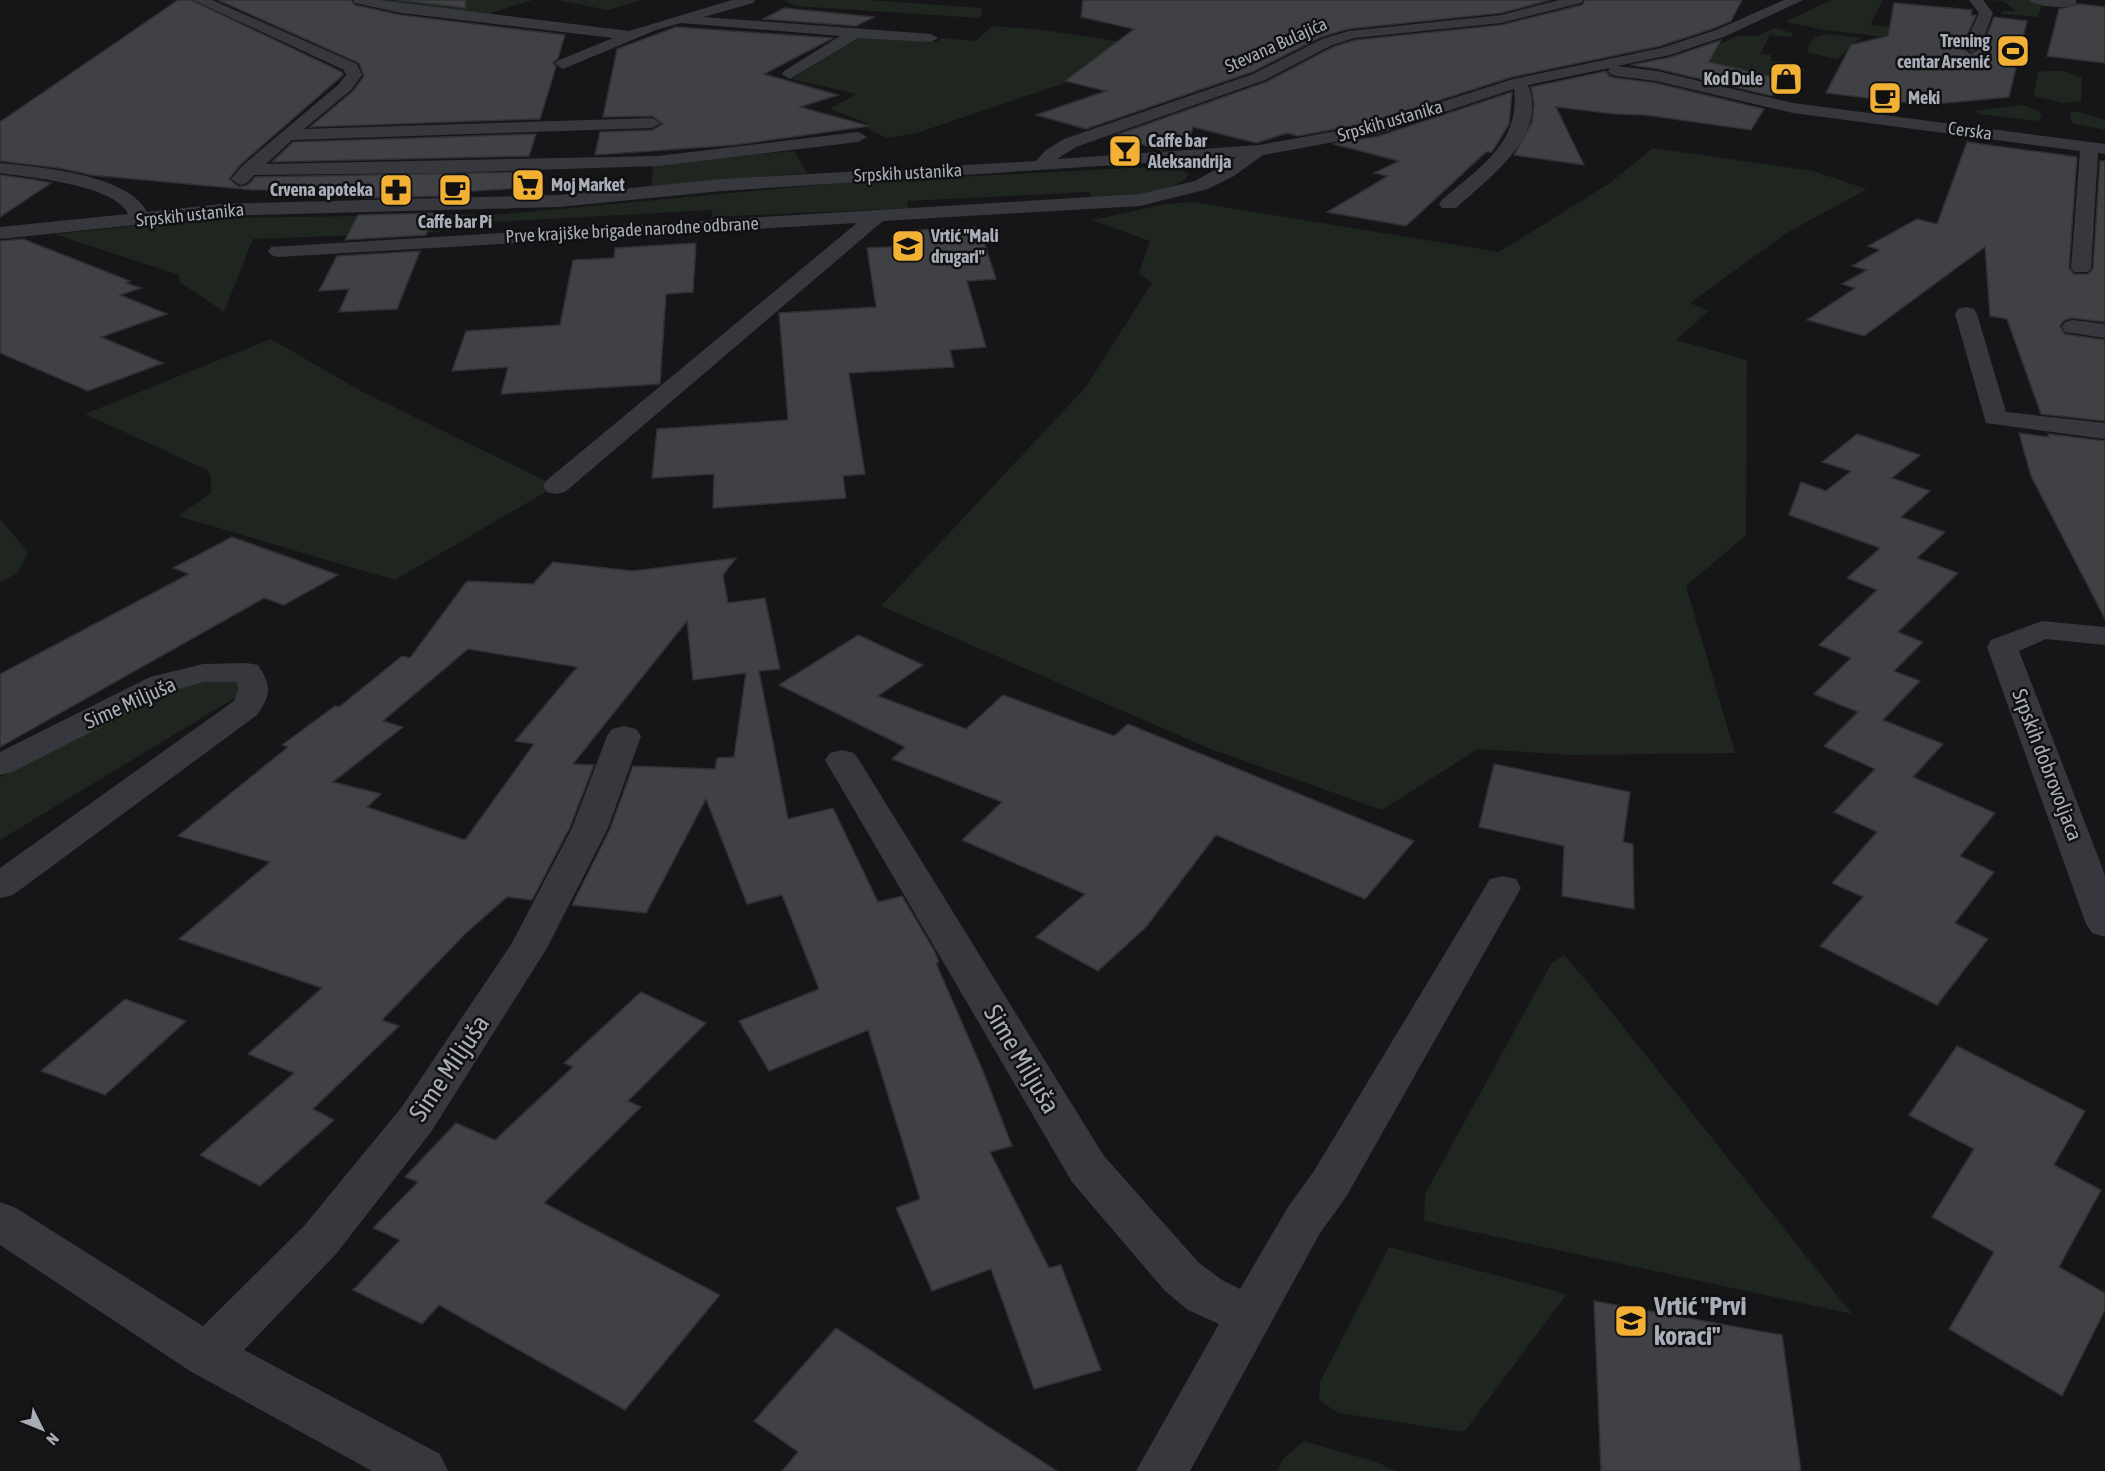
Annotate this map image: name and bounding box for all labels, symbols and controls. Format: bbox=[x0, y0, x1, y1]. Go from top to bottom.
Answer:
street label: Stevana Bulajića bbox=[1222, 13, 1330, 76]
place label: Trening centar Arsenić bbox=[1897, 30, 1990, 72]
sports icon: Trening centar Arsenić bbox=[1995, 33, 2031, 69]
shop icon: Kod Dule bbox=[1768, 61, 1804, 97]
place label: Kod Dule bbox=[1704, 68, 1763, 89]
cafe icon: Meki bbox=[1867, 80, 1903, 116]
place label: Meki bbox=[1908, 87, 1940, 108]
street label: Srpskih ustanika bbox=[1335, 96, 1445, 146]
street label: Cerska bbox=[1947, 117, 1993, 144]
place label: Caffe bar Aleksandrija bbox=[1147, 130, 1231, 172]
bar icon: Caffe bar Aleksandrija bbox=[1107, 133, 1143, 169]
street label: Srpskih ustanika bbox=[853, 159, 963, 186]
supermarket icon: Moj Market bbox=[510, 167, 546, 203]
pharmacy icon: Crvena apoteka bbox=[378, 172, 414, 208]
cafe icon: Caffe bar Pi bbox=[437, 172, 473, 208]
place label: Moj Market bbox=[551, 174, 626, 195]
place label: Crvena apoteka bbox=[270, 179, 373, 200]
street label: Srpskih ustanika bbox=[135, 198, 245, 231]
place label: Caffe bar Pi bbox=[418, 211, 492, 232]
street label: Prve krajiške brigade narodne odbrane bbox=[505, 212, 759, 247]
place label: Vrtić "Mali drugari" bbox=[930, 225, 999, 267]
school or university icon: Vrtić "Mali drugari" bbox=[890, 228, 926, 264]
street label: Sime Miljuša bbox=[80, 671, 179, 733]
street label: Srpskih dobrovoljaca bbox=[2008, 685, 2088, 844]
street label: Sime Miljuša bbox=[978, 999, 1066, 1119]
street label: Sime Miljuša bbox=[403, 1009, 495, 1127]
place label: Vrtić "Prvi koraci" bbox=[1653, 1291, 1746, 1351]
school or university icon: Vrtić "Prvi koraci" bbox=[1613, 1303, 1649, 1339]
north arrow bbox=[12, 1399, 72, 1459]
text: N bbox=[43, 1430, 63, 1449]

